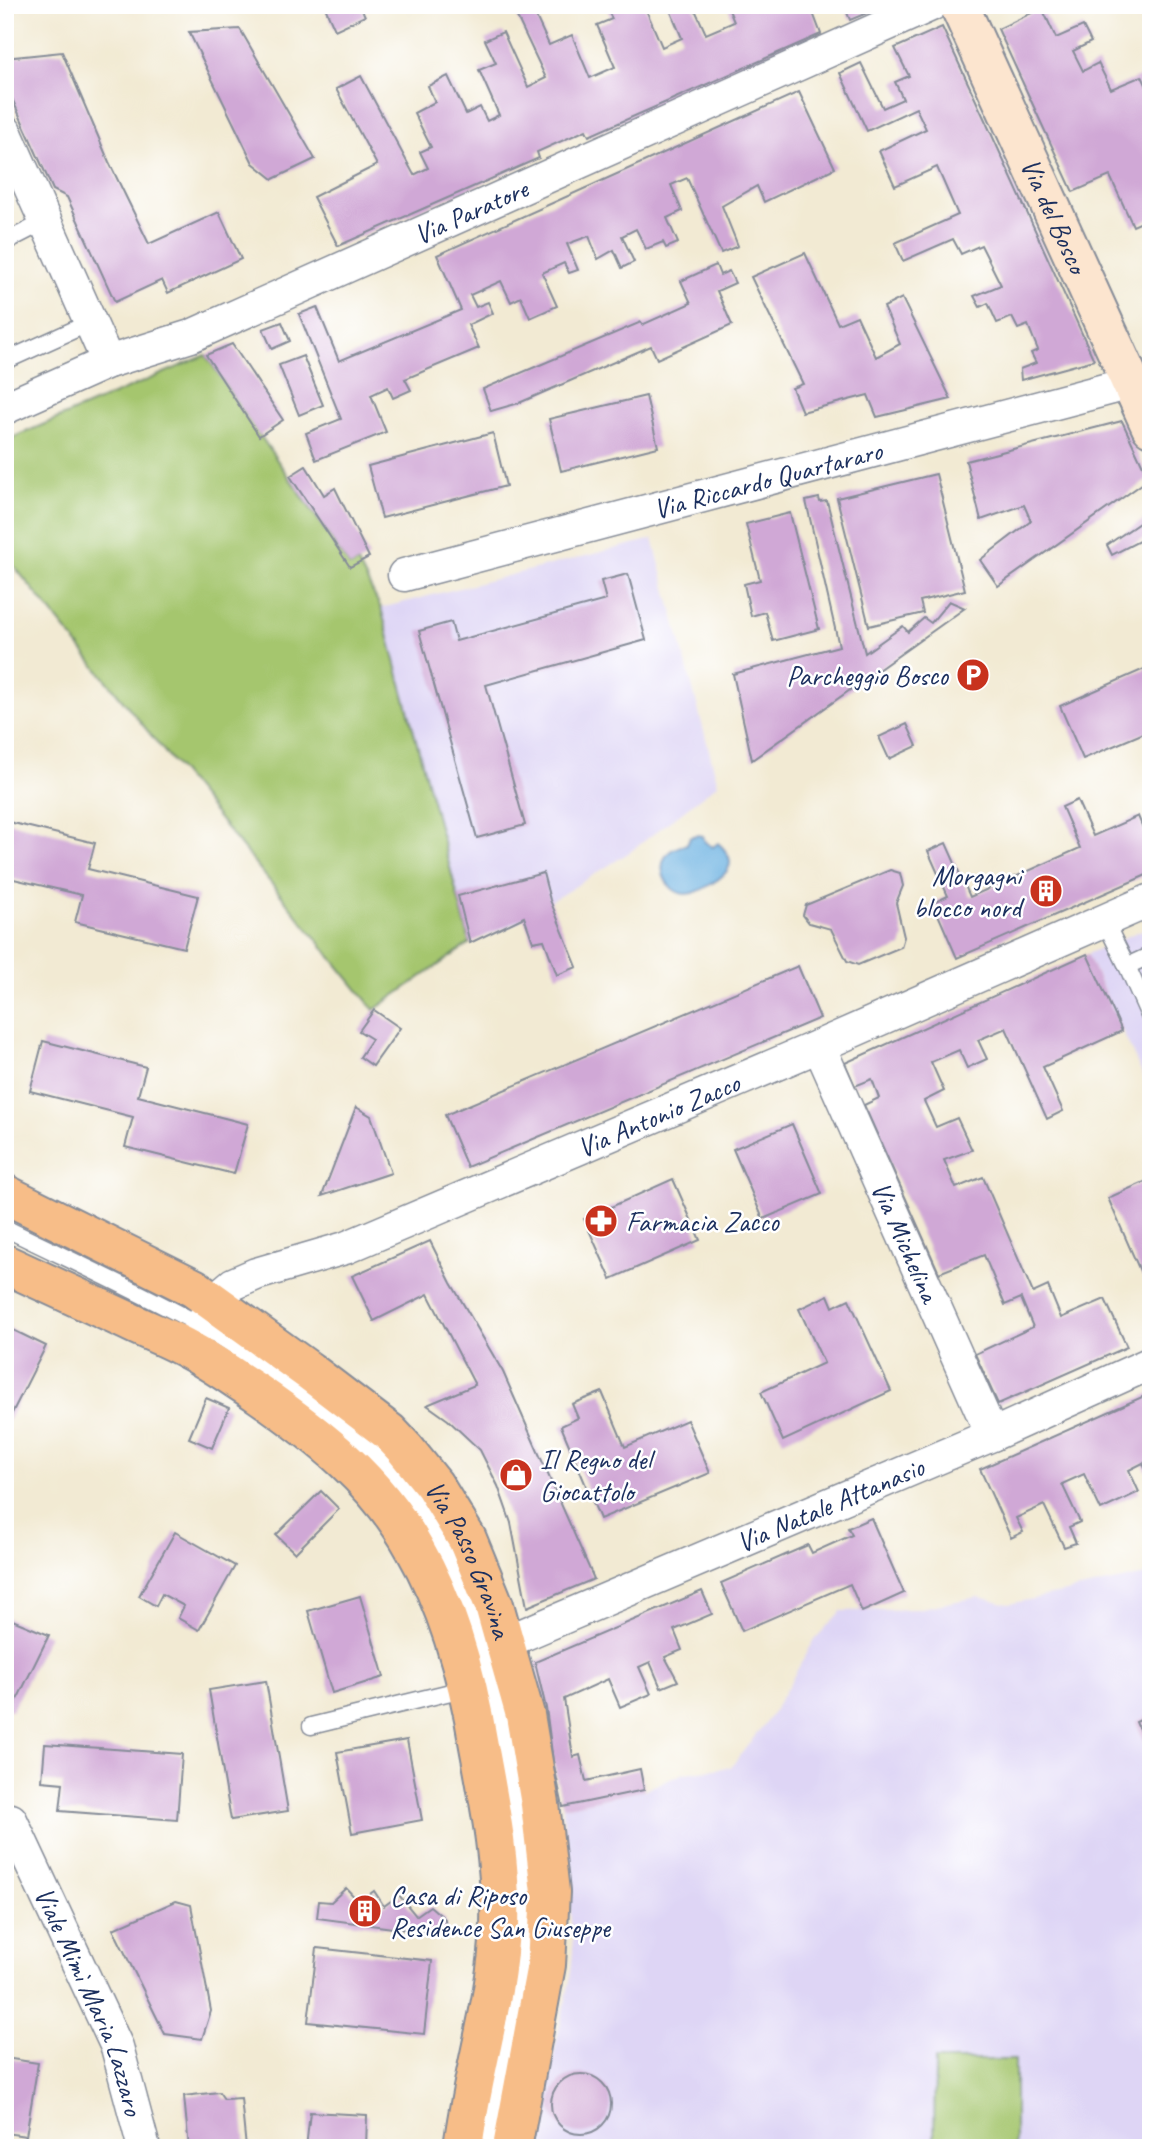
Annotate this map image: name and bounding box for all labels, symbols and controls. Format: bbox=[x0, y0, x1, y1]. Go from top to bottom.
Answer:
street label: Via del Bosco bbox=[1013, 152, 1097, 281]
street label: Via Paratore bbox=[408, 170, 535, 252]
street label: Via Riccardo Quartararo bbox=[650, 432, 888, 526]
parking icon: Parcheggio Bosco bbox=[954, 656, 992, 694]
place label: Parcheggio Bosco bbox=[787, 658, 950, 693]
place label: Morgagni blocco nord bbox=[914, 858, 1025, 925]
building icon: Morgagni blocco nord bbox=[1027, 872, 1065, 910]
street label: Via Antonio Zacco bbox=[572, 1064, 746, 1165]
street label: Via Michelina bbox=[864, 1176, 949, 1310]
pharmacy icon: Farmacia Zacco bbox=[582, 1202, 620, 1240]
place label: Farmacia Zacco bbox=[626, 1204, 781, 1239]
place label: Il Regno del Giocattolo bbox=[540, 1442, 656, 1509]
street label: Via Natale Attanasio bbox=[731, 1448, 931, 1559]
shop icon: Il Regno del Giocattolo bbox=[497, 1456, 535, 1494]
street label: Via Passo Gravina bbox=[418, 1474, 520, 1644]
place label: Casa di Riposo Residence San Giuseppe bbox=[390, 1878, 612, 1945]
street label: Viale Mimì Maria Lazzaro bbox=[27, 1881, 152, 2121]
building icon: Casa di Riposo Residence San Giuseppe bbox=[346, 1892, 384, 1930]

